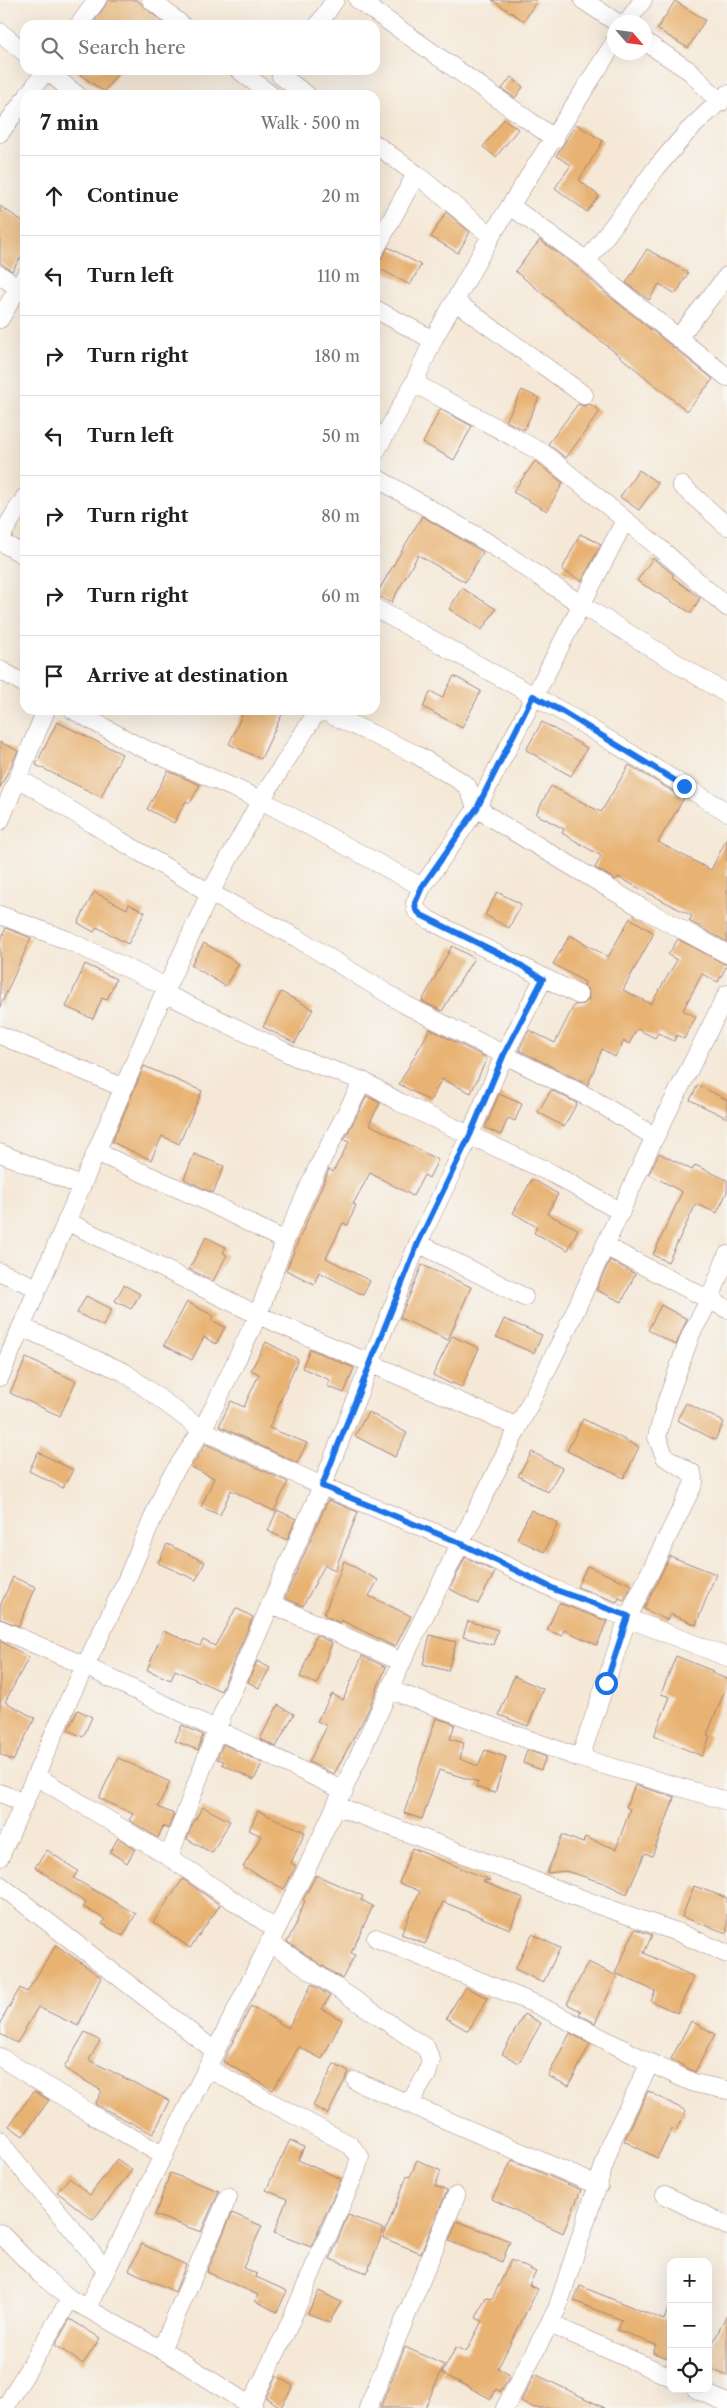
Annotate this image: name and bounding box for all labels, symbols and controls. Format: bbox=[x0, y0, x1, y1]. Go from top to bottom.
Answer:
north arrow bbox=[607, 15, 652, 60]
search box bbox=[20, 20, 380, 75]
icon: search bbox=[38, 34, 66, 62]
text: Search here bbox=[78, 36, 186, 59]
text: 7 min bbox=[40, 110, 99, 135]
text: Walk · 500 m bbox=[261, 113, 360, 133]
icon: ahead bbox=[40, 182, 68, 210]
text: Continue bbox=[87, 184, 179, 207]
text: 20 m bbox=[321, 186, 360, 206]
icon: left bbox=[40, 262, 68, 290]
text: Turn left bbox=[87, 264, 174, 287]
text: 110 m bbox=[317, 266, 360, 286]
icon: right bbox=[40, 342, 68, 370]
text: Turn right bbox=[87, 344, 188, 367]
text: 180 m bbox=[314, 346, 360, 366]
icon: left bbox=[40, 422, 68, 450]
text: Turn left bbox=[87, 424, 174, 447]
text: 50 m bbox=[322, 426, 360, 446]
icon: right bbox=[40, 502, 68, 530]
text: Turn right bbox=[87, 504, 188, 527]
text: 80 m bbox=[321, 506, 360, 526]
icon: right bbox=[40, 582, 68, 610]
text: Turn right bbox=[87, 584, 188, 607]
text: 60 m bbox=[321, 586, 360, 606]
icon: arrive bbox=[40, 662, 68, 690]
text: Arrive at destination bbox=[87, 664, 288, 687]
route end bbox=[673, 775, 696, 798]
route start bbox=[595, 1672, 618, 1695]
map controls bbox=[667, 2258, 712, 2393]
button: + bbox=[667, 2258, 712, 2303]
button: − bbox=[667, 2303, 712, 2348]
button: locate bbox=[667, 2348, 712, 2393]

